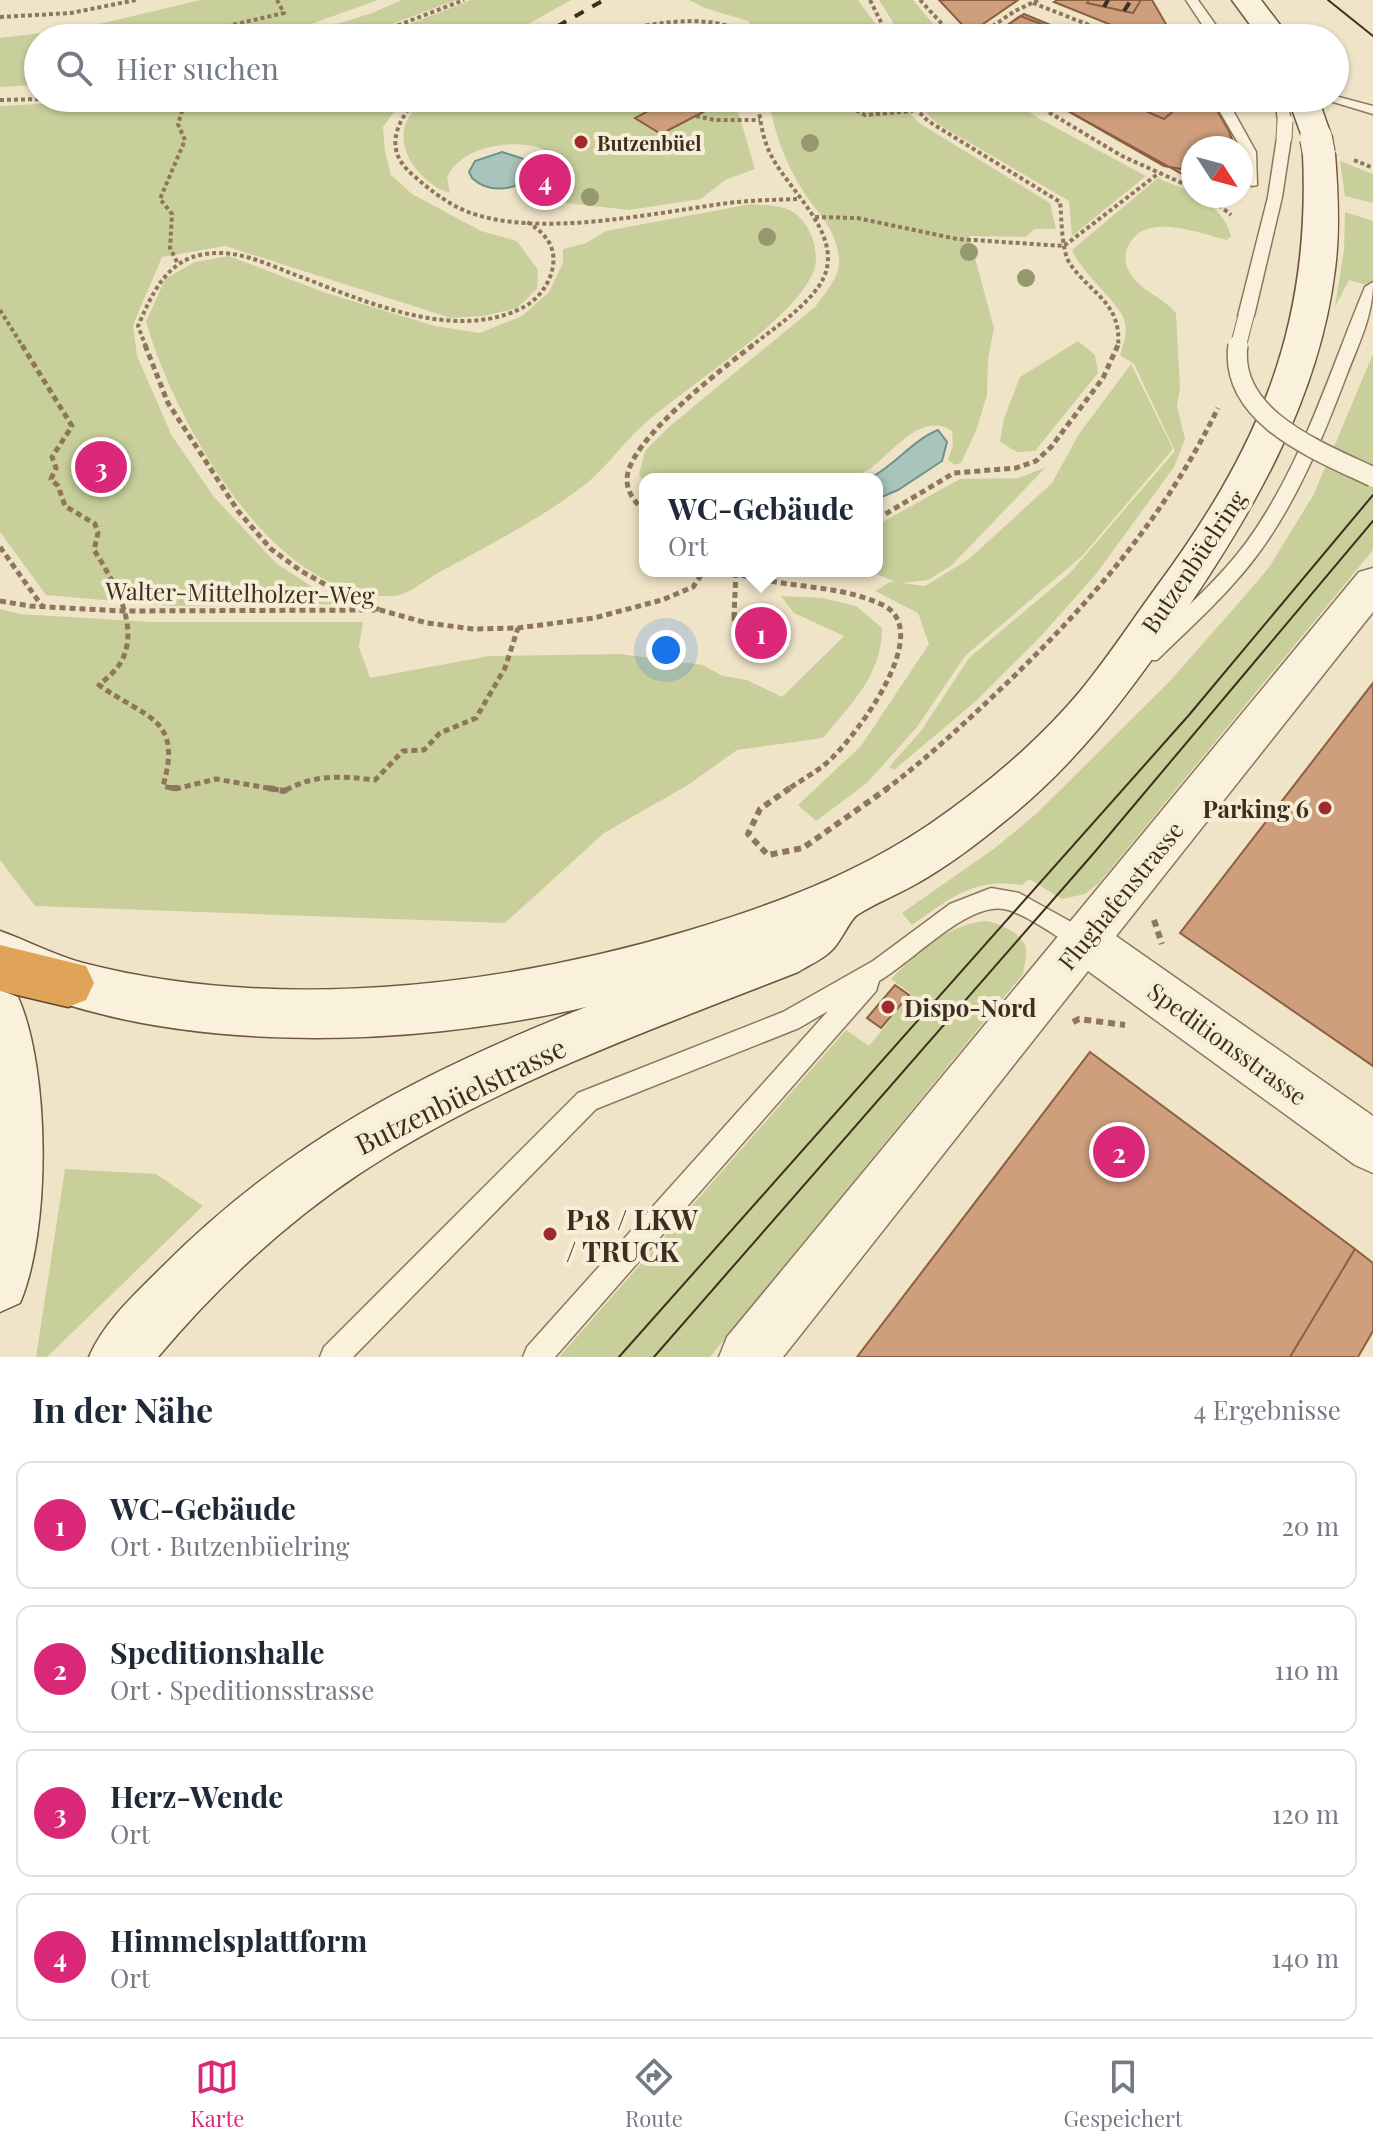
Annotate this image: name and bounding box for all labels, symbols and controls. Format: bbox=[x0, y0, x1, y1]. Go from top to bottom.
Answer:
search box bbox=[24, 24, 1349, 112]
icon: search bbox=[52, 46, 96, 90]
text: Hier suchen bbox=[116, 48, 279, 88]
place label: Butzenbüel bbox=[597, 129, 701, 156]
marker: Butzenbüel bbox=[572, 133, 590, 151]
north arrow bbox=[1181, 136, 1253, 208]
pin: 4 bbox=[519, 150, 571, 210]
pin: 3 bbox=[75, 437, 127, 497]
popup bbox=[639, 473, 883, 577]
street label: Butzenbüelring bbox=[1133, 483, 1253, 639]
text: WC-Gebäude bbox=[668, 488, 854, 528]
text: Ort bbox=[668, 528, 708, 563]
street label: Walter-Mittelholzer-Weg bbox=[104, 574, 375, 610]
pin: 1 bbox=[735, 603, 787, 663]
your location bbox=[646, 630, 686, 670]
place label: Parking 6 bbox=[1202, 792, 1309, 824]
marker: Parking 6 bbox=[1316, 799, 1334, 817]
street label: Flughafenstrasse bbox=[1050, 814, 1190, 976]
street label: Speditionsstrasse bbox=[1142, 974, 1314, 1112]
place label: Dispo-Nord bbox=[904, 991, 1036, 1023]
marker: Dispo-Nord bbox=[879, 998, 897, 1016]
street label: Butzenbüelstrasse bbox=[348, 1028, 572, 1162]
pin: 2 bbox=[1093, 1122, 1145, 1182]
place label: P18 / LKW / TRUCK bbox=[566, 1200, 699, 1269]
marker: P18 / LKW / TRUCK bbox=[541, 1225, 559, 1243]
text: In der Nähe bbox=[32, 1386, 213, 1432]
text: 4 Ergebnisse bbox=[1193, 1392, 1341, 1427]
text: WC-Gebäude bbox=[110, 1488, 296, 1528]
text: 1 bbox=[55, 1508, 65, 1543]
text: 20 m bbox=[1281, 1508, 1339, 1543]
text: Ort · Butzenbüelring bbox=[110, 1528, 350, 1563]
text: Speditionshalle bbox=[110, 1632, 325, 1672]
text: 2 bbox=[53, 1652, 67, 1687]
text: 110 m bbox=[1275, 1652, 1339, 1687]
text: Ort · Speditionsstrasse bbox=[110, 1672, 374, 1707]
text: Herz-Wende bbox=[110, 1776, 283, 1816]
text: 3 bbox=[54, 1796, 66, 1831]
text: 120 m bbox=[1272, 1796, 1339, 1831]
text: Ort bbox=[110, 1816, 150, 1851]
text: Himmelsplattform bbox=[110, 1920, 367, 1960]
text: 4 bbox=[53, 1940, 67, 1975]
text: 140 m bbox=[1271, 1940, 1339, 1975]
text: Ort bbox=[110, 1960, 150, 1995]
tab: Karte bbox=[190, 2055, 244, 2133]
tab: Route bbox=[625, 2055, 683, 2133]
tab: Gespeichert bbox=[1064, 2055, 1183, 2133]

